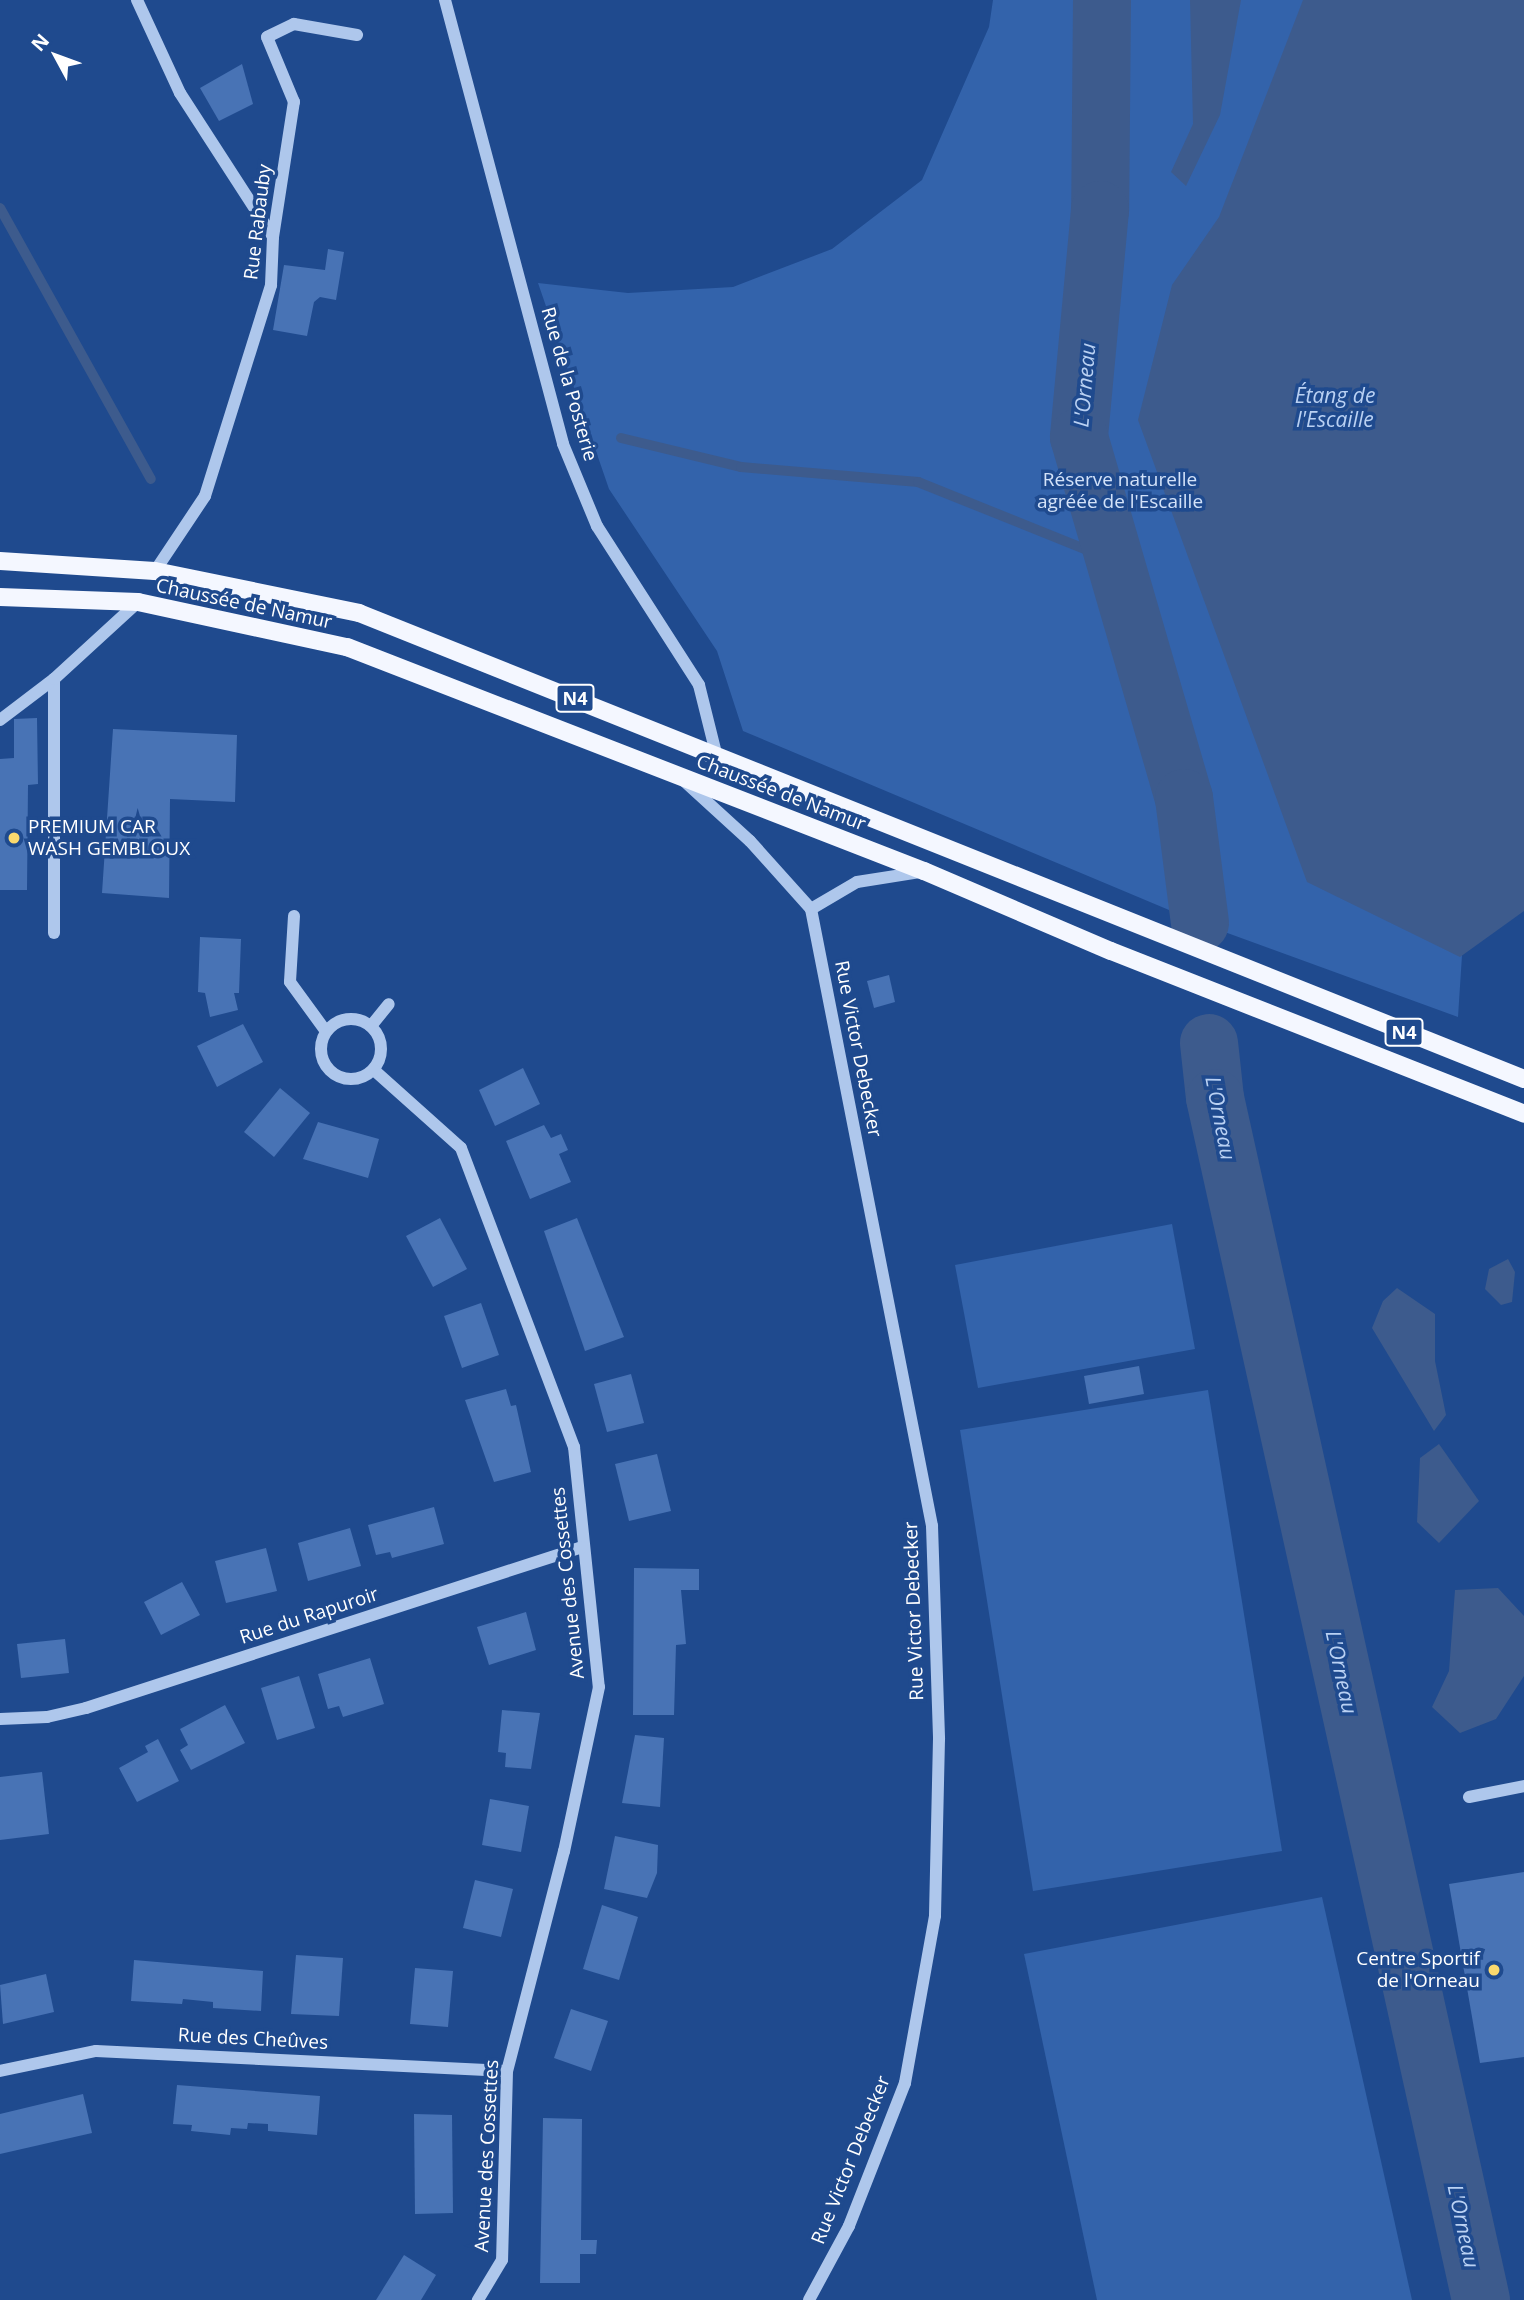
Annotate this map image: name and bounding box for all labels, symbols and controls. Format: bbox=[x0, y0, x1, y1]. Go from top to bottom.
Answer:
north arrow bbox=[21, 21, 91, 91]
text: N bbox=[25, 28, 55, 57]
street label: Rue Rabauby bbox=[240, 163, 276, 281]
street label: Rue de la Posterie bbox=[536, 304, 602, 464]
water label: L'Orneau bbox=[1068, 342, 1100, 428]
water label: Étang de l'Escaille bbox=[1295, 382, 1375, 432]
park label: Réserve naturelle agréée de l'Escaille bbox=[1037, 469, 1203, 513]
street label: Chaussée de Namur bbox=[154, 574, 334, 634]
road number: N4 bbox=[554, 684, 596, 712]
street label: Chaussée de Namur bbox=[693, 750, 869, 836]
place label: PREMIUM CAR WASH GEMBLOUX bbox=[28, 816, 190, 860]
marker: PREMIUM CAR WASH GEMBLOUX bbox=[6, 830, 22, 846]
street label: Rue Victor Debecker bbox=[830, 959, 886, 1139]
road number: N4 bbox=[1383, 1017, 1425, 1046]
water label: L'Orneau bbox=[1201, 1074, 1241, 1162]
street label: Avenue des Cossettes bbox=[547, 1486, 589, 1680]
street label: Rue Victor Debecker bbox=[899, 1521, 929, 1701]
street label: Rue du Rapuroir bbox=[237, 1583, 381, 1649]
water label: L'Orneau bbox=[1321, 1628, 1363, 1716]
place label: Centre Sportif de l'Orneau bbox=[1356, 1948, 1480, 1992]
marker: Centre Sportif de l'Orneau bbox=[1486, 1962, 1502, 1978]
street label: Rue des Cheûves bbox=[177, 2024, 329, 2054]
street label: Avenue des Cossettes bbox=[471, 2059, 503, 2253]
street label: Rue Victor Debecker bbox=[807, 2073, 895, 2247]
water label: L'Orneau bbox=[1443, 2182, 1485, 2270]

